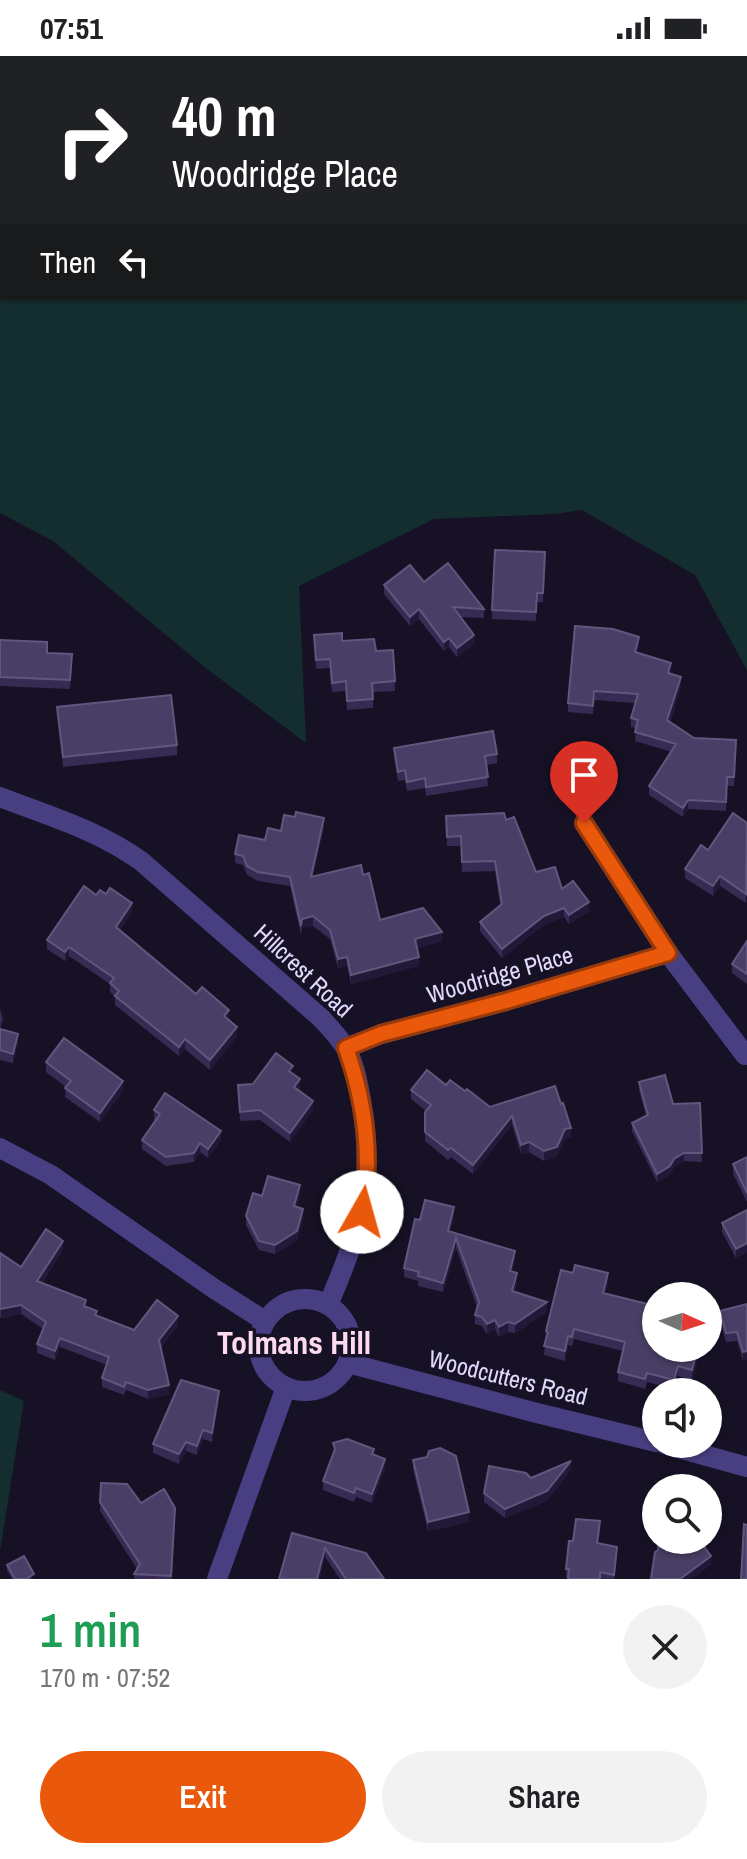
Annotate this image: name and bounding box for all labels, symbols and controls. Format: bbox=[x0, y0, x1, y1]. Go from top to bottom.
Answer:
text: 07:51 bbox=[40, 8, 103, 48]
text: 40 m bbox=[172, 78, 277, 153]
icon: right bbox=[40, 88, 144, 192]
text: Woodridge Place bbox=[172, 150, 398, 198]
icon: left bbox=[112, 240, 156, 284]
text: Then bbox=[40, 242, 96, 282]
pin bbox=[550, 741, 618, 823]
icon: arrive bbox=[562, 753, 606, 797]
street label: Hillcrest Road bbox=[248, 916, 360, 1024]
street label: Woodridge Place bbox=[423, 938, 577, 1010]
position arrow bbox=[320, 1170, 404, 1254]
north arrow bbox=[642, 1282, 722, 1362]
map controls bbox=[642, 1282, 722, 1554]
district label: Tolmans Hill bbox=[217, 1321, 371, 1364]
street label: Woodcutters Road bbox=[425, 1342, 591, 1412]
button: sound bbox=[642, 1378, 722, 1458]
button: search bbox=[642, 1474, 722, 1554]
text: 1 min bbox=[40, 1597, 141, 1662]
button: close bbox=[623, 1605, 707, 1689]
text: 170 m · 07:52 bbox=[40, 1660, 170, 1695]
button: Exit bbox=[40, 1751, 366, 1843]
button: Share bbox=[382, 1751, 707, 1843]

